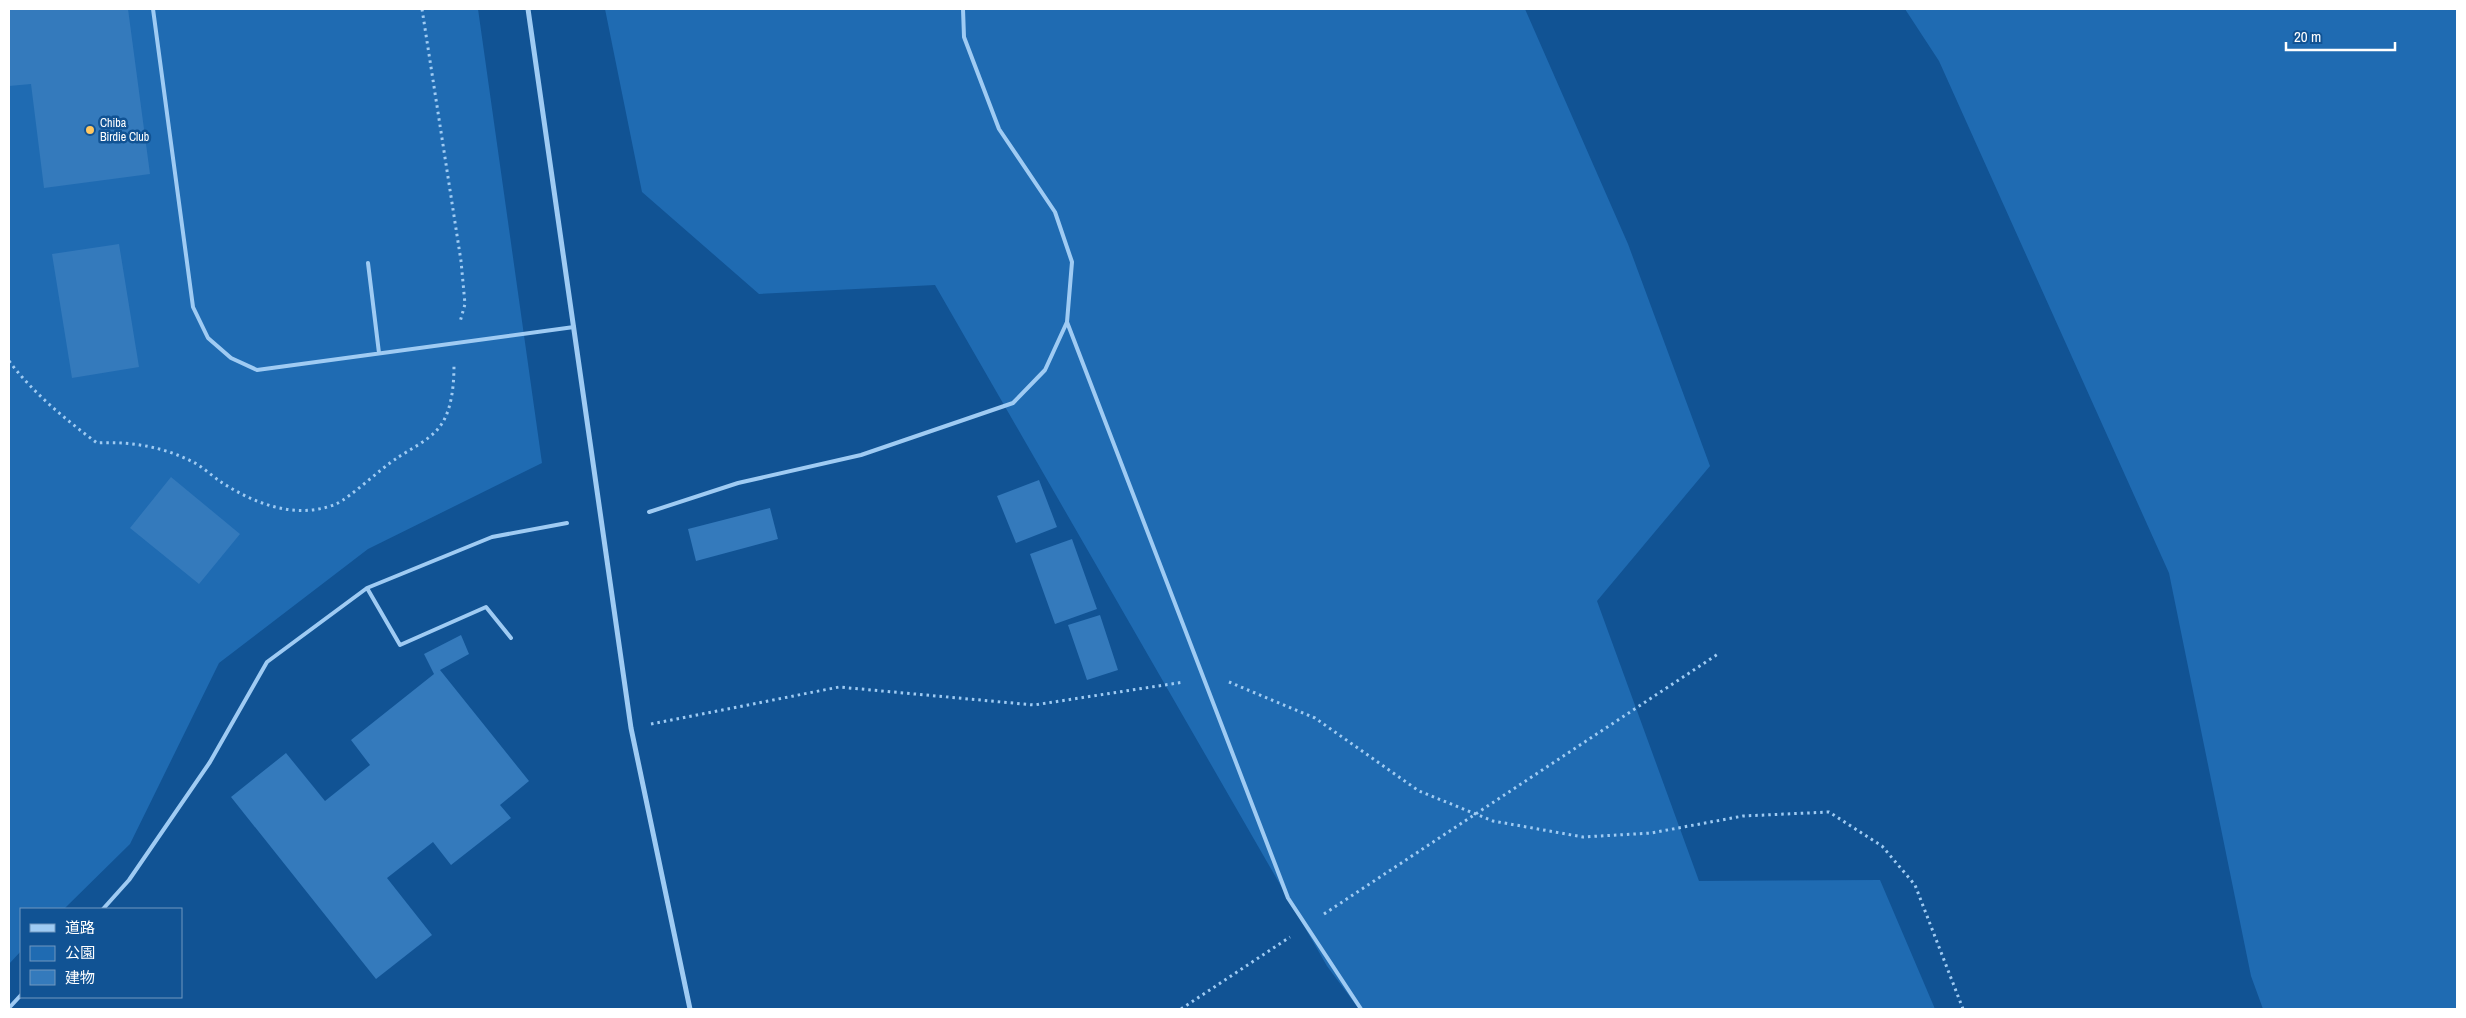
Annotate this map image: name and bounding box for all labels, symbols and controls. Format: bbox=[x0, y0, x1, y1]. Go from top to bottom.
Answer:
scale bar bbox=[2286, 20, 2395, 52]
text: 20 m bbox=[2294, 26, 2321, 47]
place label: Chiba Birdie Club bbox=[100, 115, 149, 145]
marker: Chiba Birdie Club bbox=[84, 124, 96, 136]
legend bbox=[20, 908, 182, 998]
text: 道路 bbox=[65, 917, 95, 938]
text: 公園 bbox=[65, 942, 95, 963]
text: 建物 bbox=[65, 967, 95, 988]

